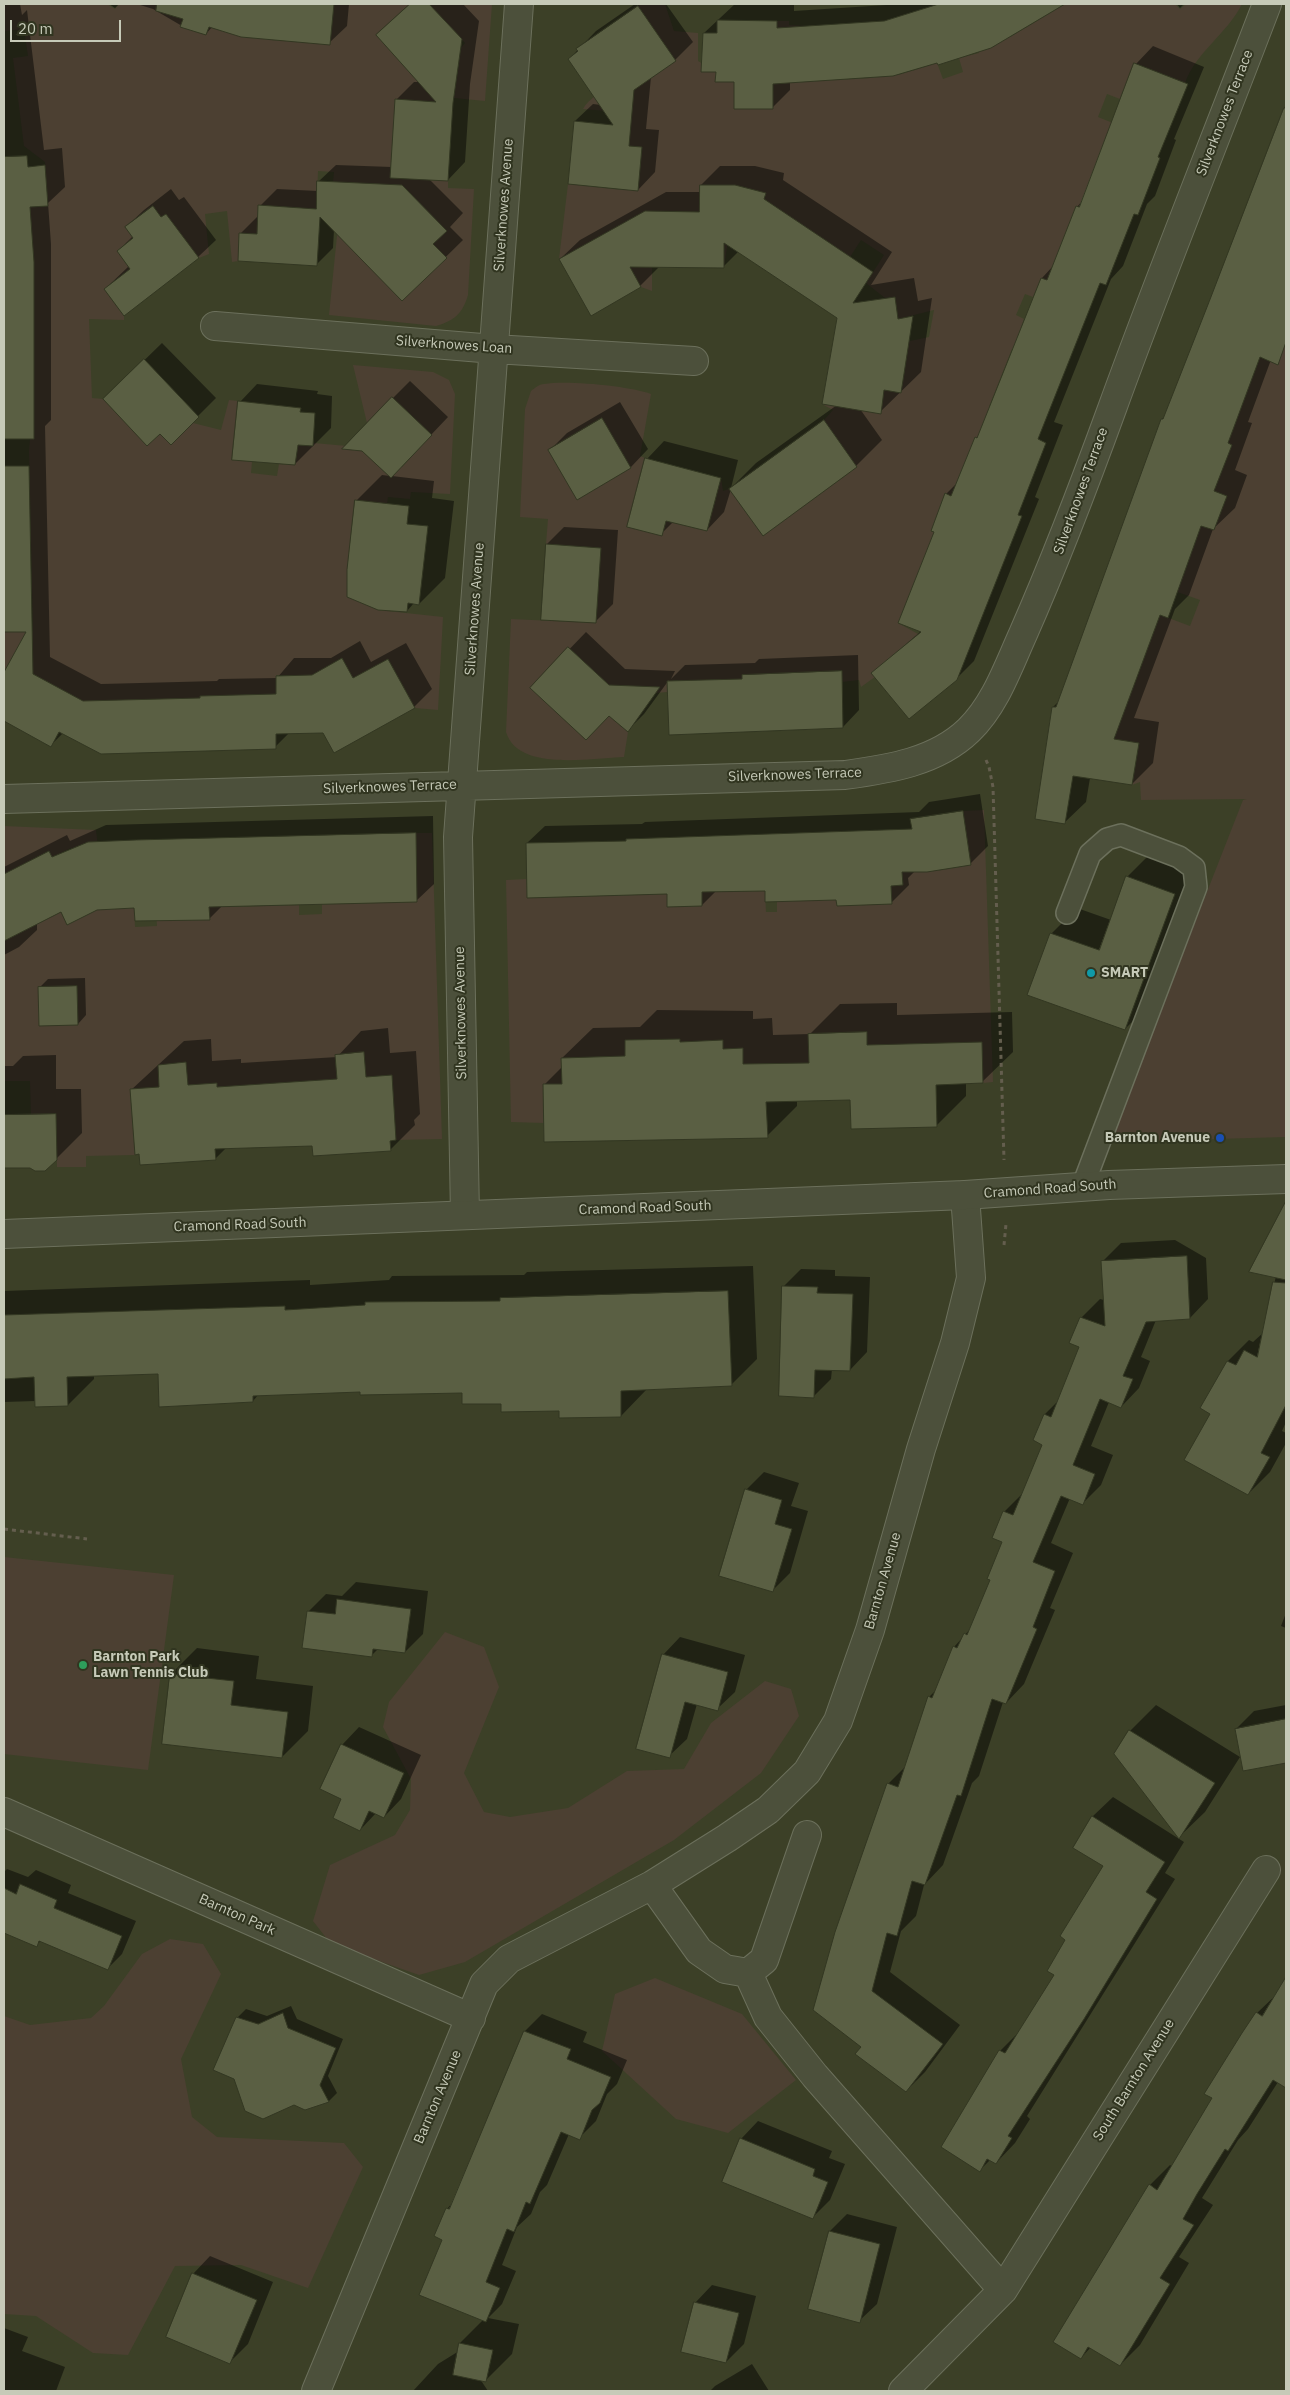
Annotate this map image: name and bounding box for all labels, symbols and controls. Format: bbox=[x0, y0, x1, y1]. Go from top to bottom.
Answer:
scale bar bbox=[12, 10, 124, 42]
text: 20 m bbox=[18, 19, 53, 38]
street label: Silverknowes Terrace bbox=[1193, 48, 1257, 178]
street label: Silverknowes Avenue bbox=[491, 138, 517, 272]
street label: Silverknowes Loan bbox=[395, 333, 513, 357]
street label: Silverknowes Terrace bbox=[1050, 425, 1112, 557]
street label: Silverknowes Avenue bbox=[462, 542, 488, 676]
street label: Silverknowes Terrace bbox=[728, 764, 862, 786]
street label: Silverknowes Terrace bbox=[323, 776, 457, 798]
street label: Silverknowes Avenue bbox=[451, 946, 471, 1080]
place label: SMART bbox=[1101, 965, 1148, 981]
marker: SMART bbox=[1085, 967, 1097, 979]
place label: Barnton Avenue bbox=[1105, 1130, 1210, 1146]
marker: Barnton Avenue bbox=[1214, 1132, 1226, 1144]
street label: Cramond Road South bbox=[983, 1176, 1117, 1202]
street label: Cramond Road South bbox=[578, 1197, 712, 1219]
street label: Cramond Road South bbox=[173, 1214, 307, 1236]
street label: Barnton Avenue bbox=[861, 1530, 905, 1632]
place label: Barnton Park Lawn Tennis Club bbox=[93, 1649, 208, 1681]
marker: Barnton Park Lawn Tennis Club bbox=[77, 1659, 89, 1671]
street label: Barnton Park bbox=[196, 1891, 278, 1939]
street label: South Barnton Avenue bbox=[1090, 2016, 1178, 2144]
street label: Barnton Avenue bbox=[411, 2048, 465, 2146]

